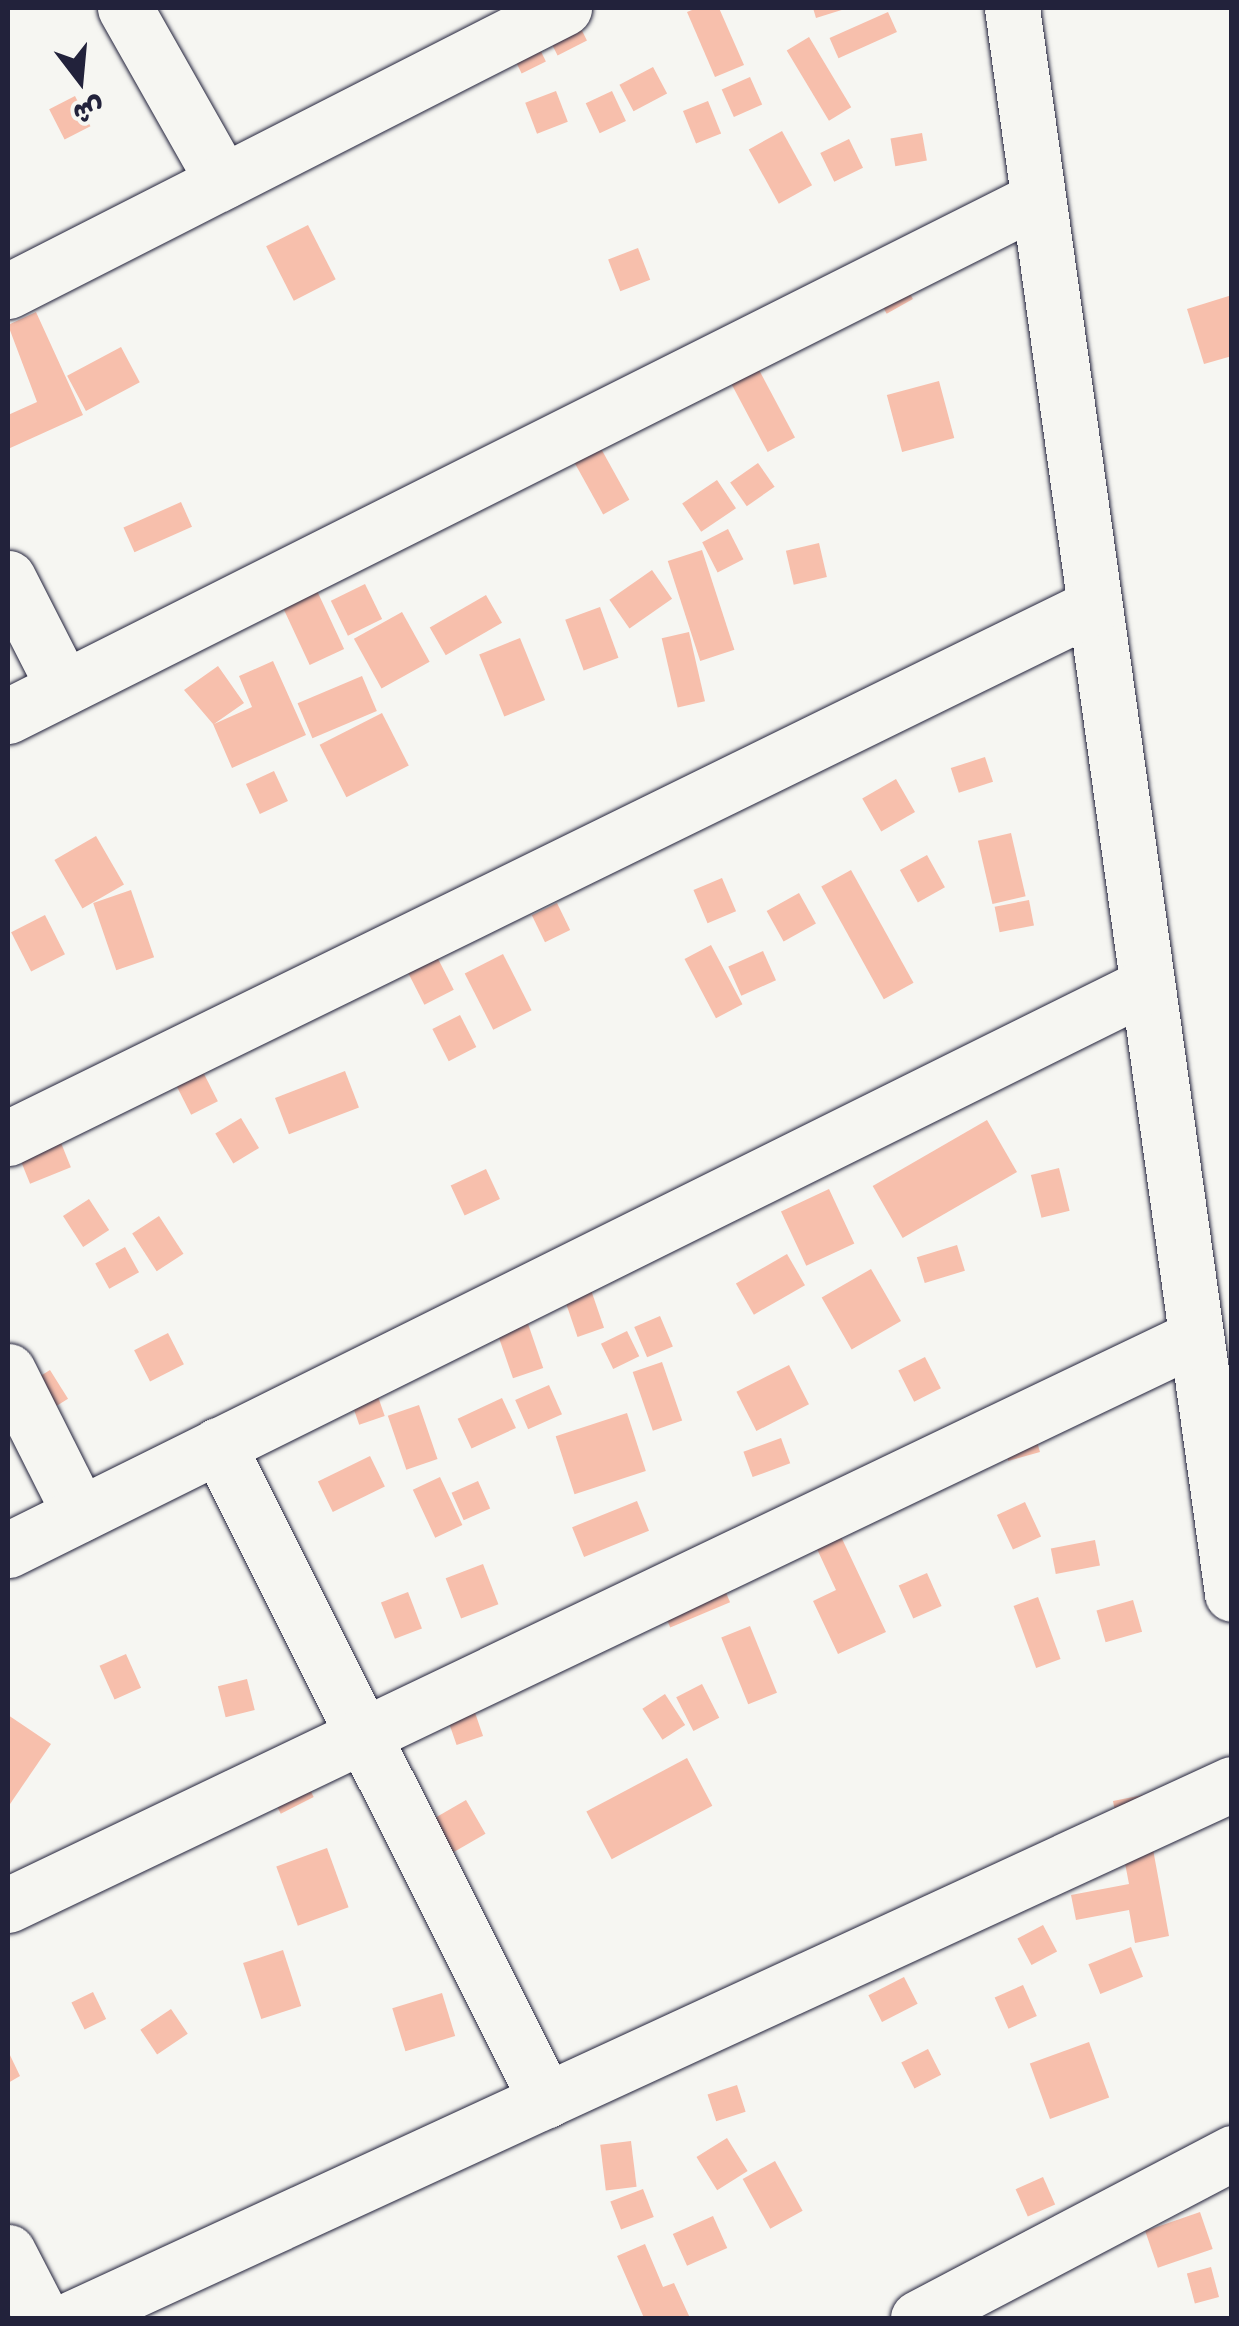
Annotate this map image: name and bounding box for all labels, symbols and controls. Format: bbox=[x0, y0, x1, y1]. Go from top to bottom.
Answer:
north arrow bbox=[30, 30, 130, 130]
text: ش bbox=[68, 87, 108, 131]

